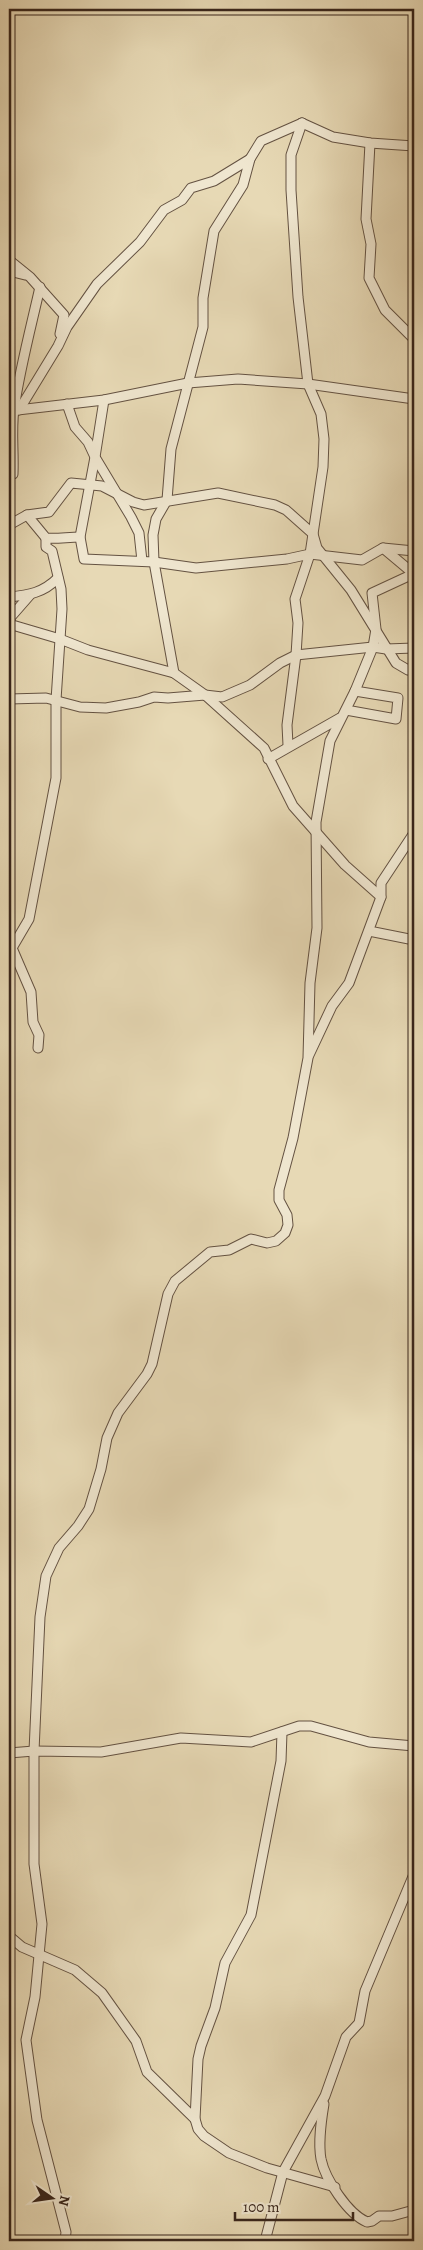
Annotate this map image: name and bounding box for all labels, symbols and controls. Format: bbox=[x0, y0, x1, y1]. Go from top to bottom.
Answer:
north arrow bbox=[28, 2172, 78, 2222]
scale bar bbox=[235, 2190, 353, 2222]
text: N bbox=[54, 2194, 75, 2208]
text: 100 m bbox=[243, 2197, 280, 2217]

